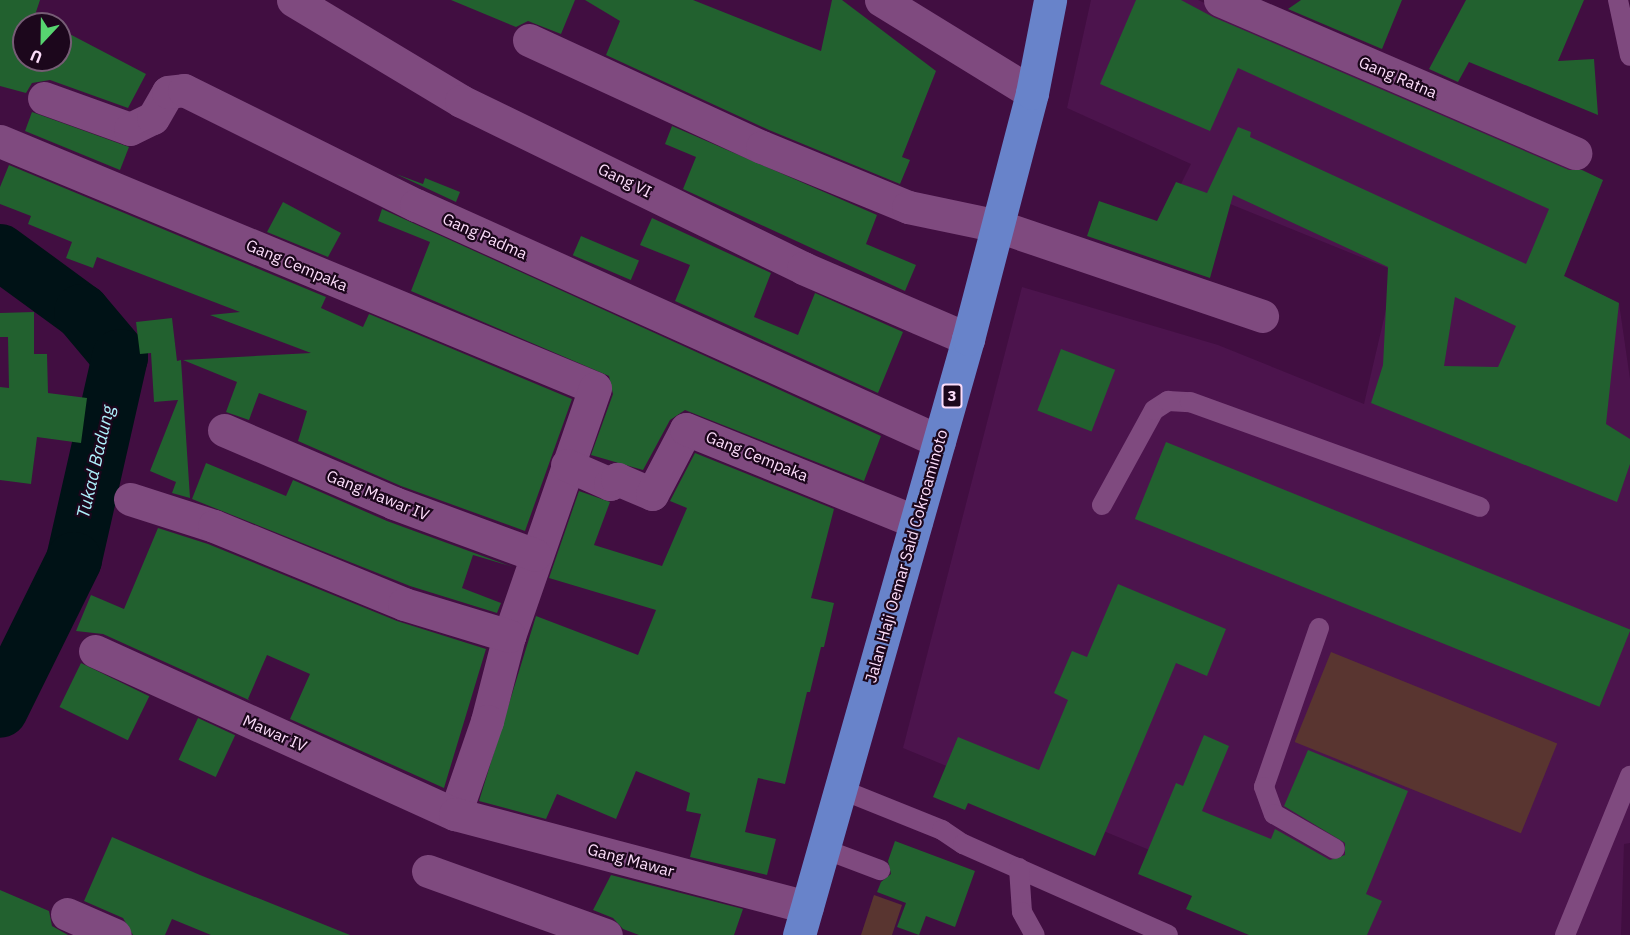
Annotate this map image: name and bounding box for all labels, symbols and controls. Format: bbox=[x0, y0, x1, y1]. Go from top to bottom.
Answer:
north arrow bbox=[12, 12, 72, 72]
text: U bbox=[27, 45, 45, 68]
street label: Gang Ratna bbox=[1356, 52, 1440, 102]
street label: Gang VI bbox=[595, 159, 655, 201]
street label: Gang Padma bbox=[440, 209, 530, 263]
street label: Gang Cempaka bbox=[243, 235, 351, 295]
road number: 3 bbox=[942, 384, 962, 408]
water label: Tukad Badung bbox=[73, 404, 119, 520]
street label: Gang Cempaka bbox=[703, 427, 811, 485]
street label: Jalan Haji Oemar Said Cokroaminoto bbox=[861, 427, 951, 685]
street label: Gang Mawar IV bbox=[324, 466, 432, 524]
street label: Mawar IV bbox=[240, 710, 310, 756]
street label: Gang Mawar bbox=[586, 839, 676, 881]

